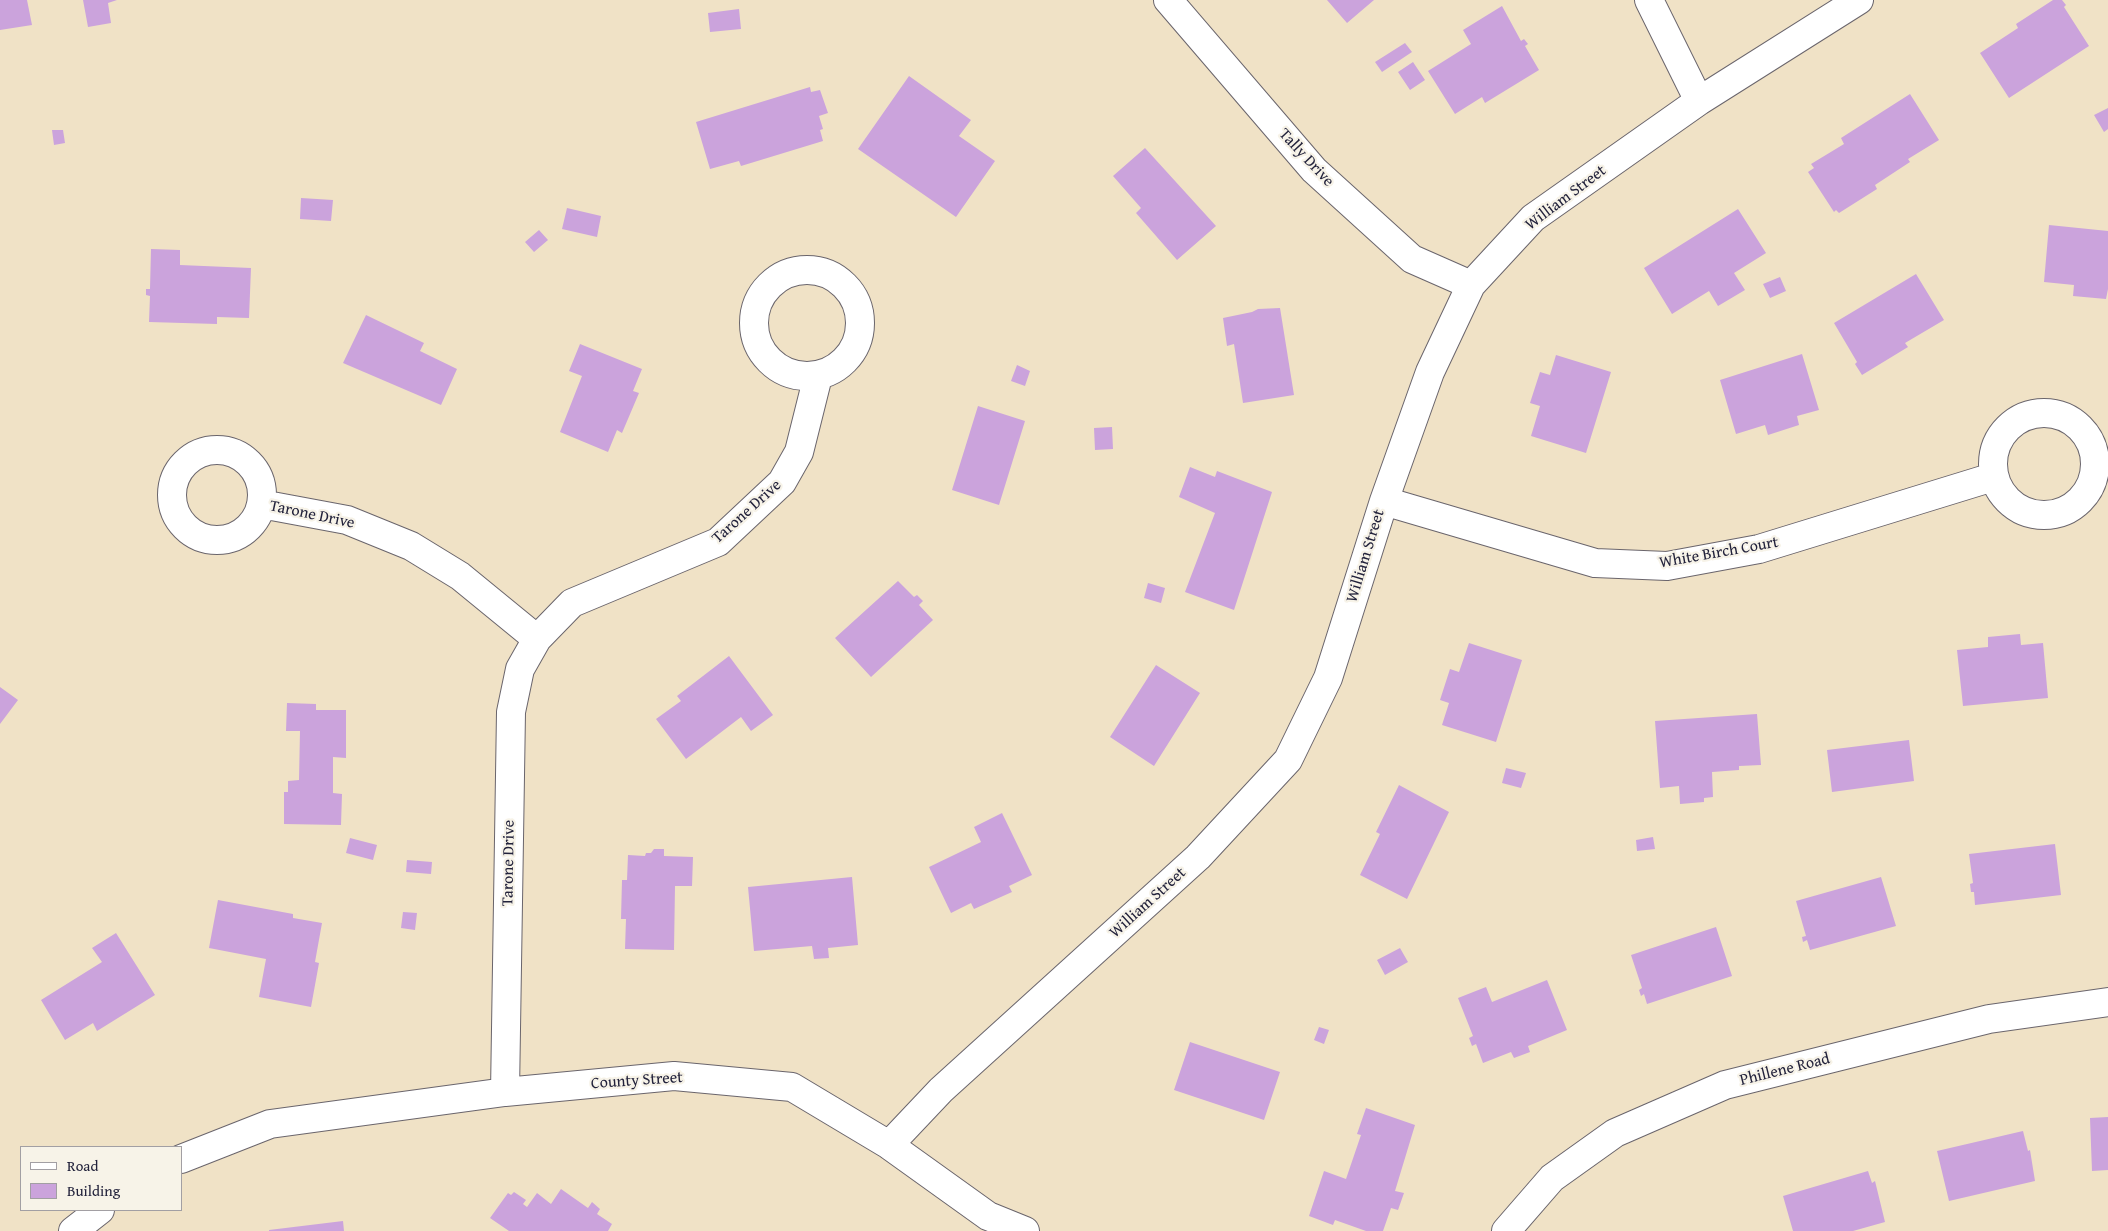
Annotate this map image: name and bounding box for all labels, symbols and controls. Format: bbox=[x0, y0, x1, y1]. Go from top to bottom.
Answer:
street label: Tally Drive bbox=[1274, 125, 1338, 191]
street label: William Street bbox=[1522, 161, 1610, 235]
street label: Tarone Drive bbox=[708, 476, 786, 548]
street label: Tarone Drive bbox=[268, 497, 356, 533]
street label: William Street bbox=[1343, 507, 1389, 605]
street label: White Birch Court bbox=[1658, 533, 1780, 573]
street label: Tarone Drive bbox=[499, 820, 519, 906]
street label: William Street bbox=[1106, 864, 1190, 942]
street label: Phillene Road bbox=[1738, 1050, 1832, 1090]
street label: County Street bbox=[590, 1068, 684, 1094]
legend bbox=[20, 1146, 182, 1211]
text: Road bbox=[67, 1155, 98, 1176]
text: Building bbox=[67, 1180, 120, 1201]

